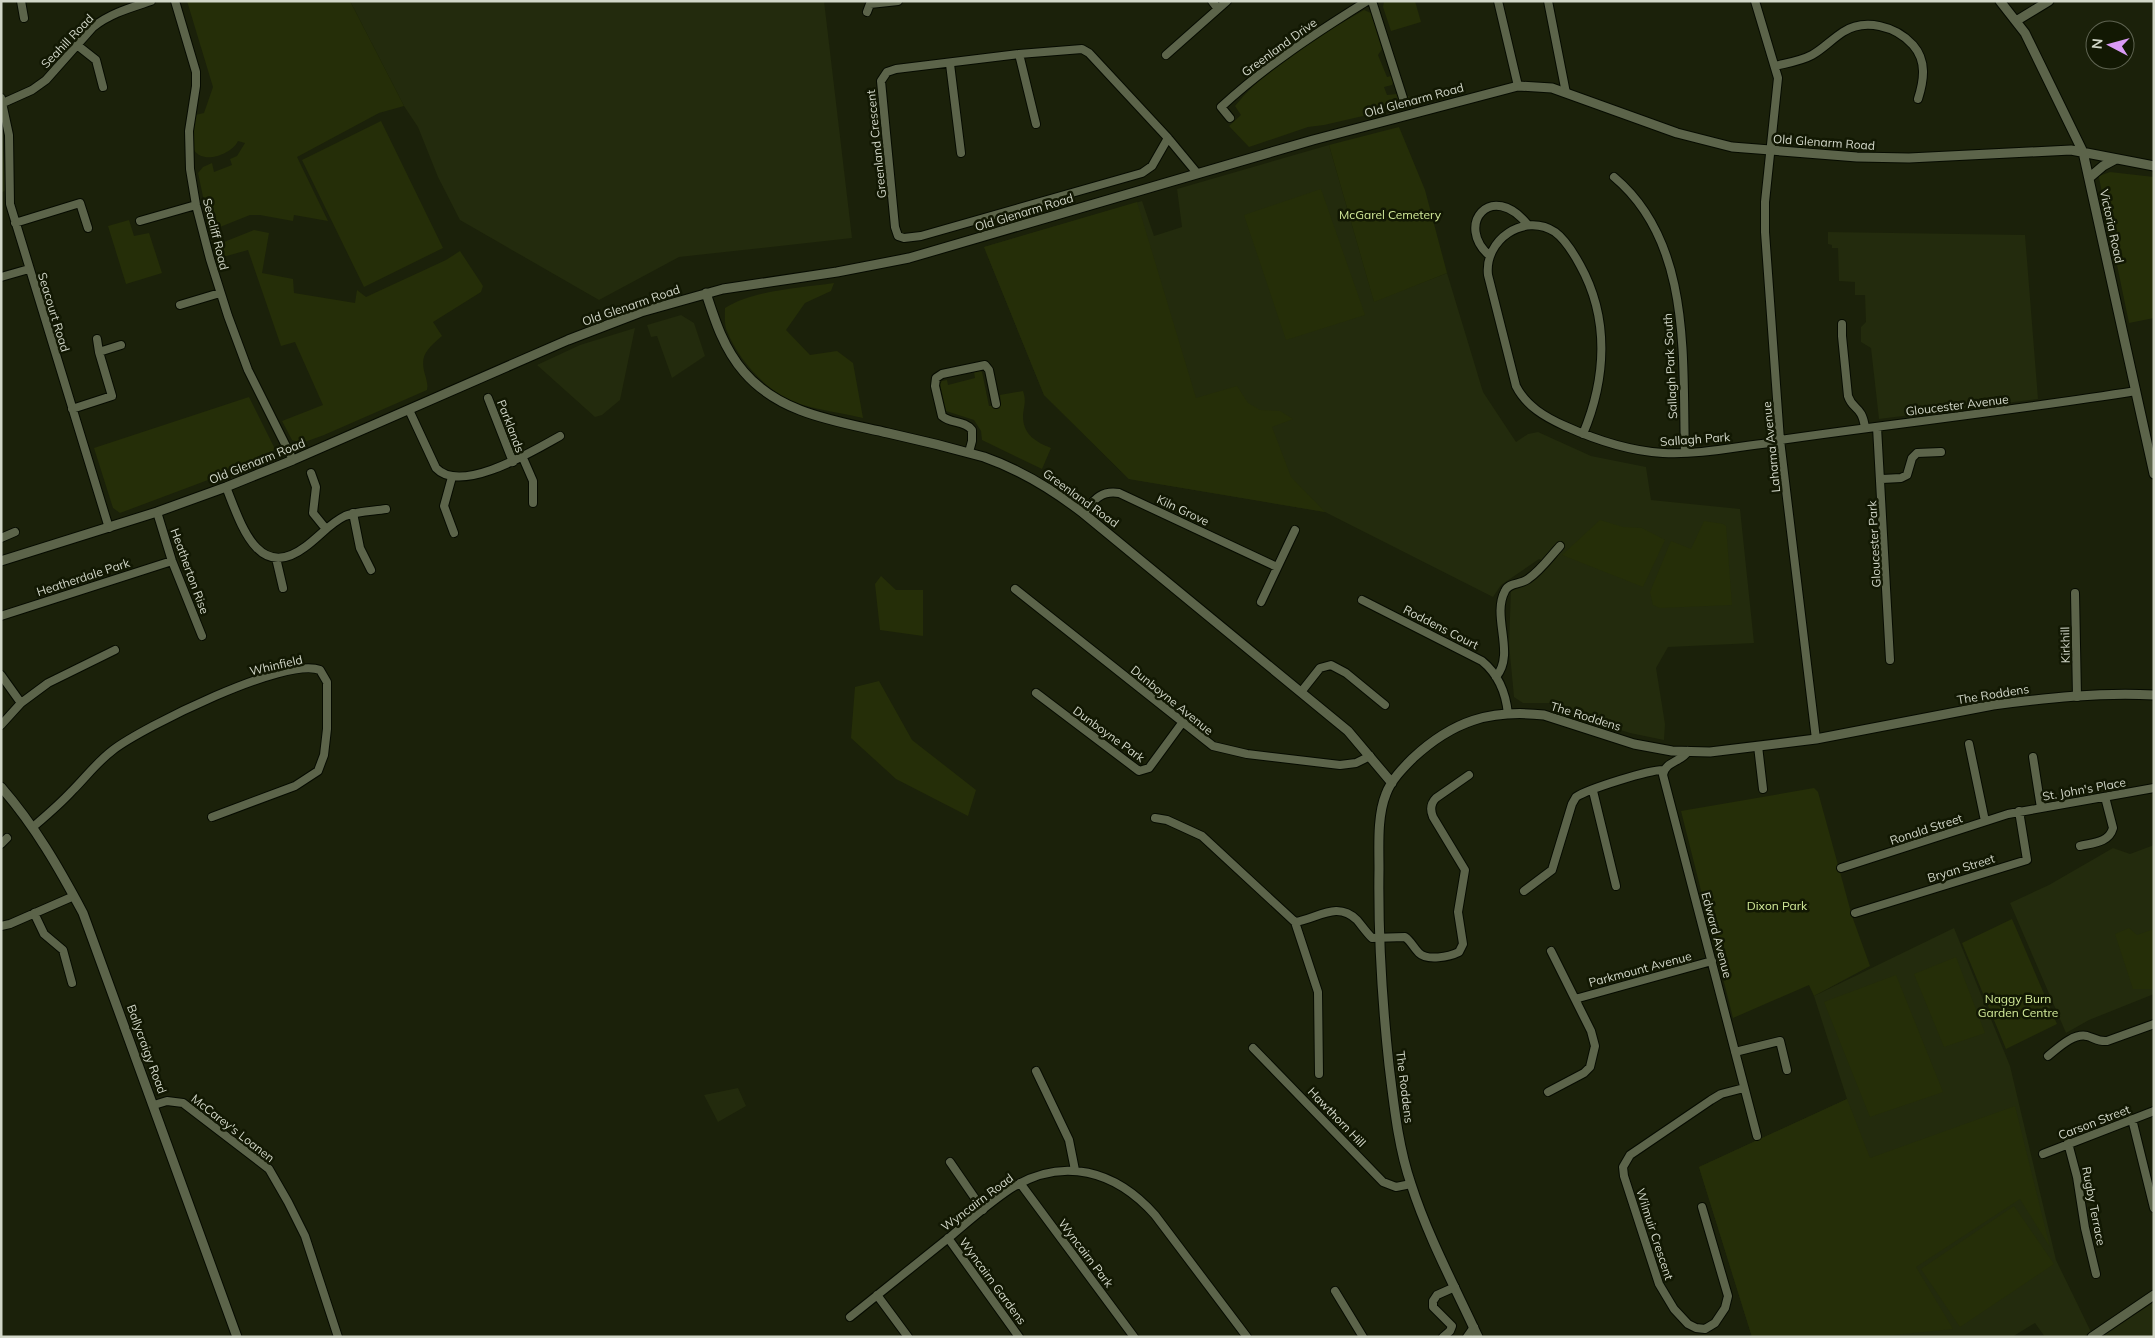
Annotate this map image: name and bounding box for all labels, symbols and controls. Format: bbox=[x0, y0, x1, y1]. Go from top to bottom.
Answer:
street label: Seahill Road bbox=[38, 11, 96, 71]
street label: Greenland Drive bbox=[1238, 15, 1320, 79]
north arrow bbox=[2085, 20, 2135, 70]
text: N bbox=[2088, 37, 2107, 50]
street label: Old Glenarm Road bbox=[1363, 80, 1465, 120]
street label: Greenland Crescent bbox=[863, 89, 889, 199]
street label: Old Glenarm Road bbox=[1772, 131, 1876, 153]
street label: Victoria Road bbox=[2097, 188, 2127, 264]
street label: Old Glenarm Road bbox=[973, 190, 1075, 234]
street label: Seacliff Road bbox=[200, 197, 232, 271]
park label: McGarel Cemetery bbox=[1339, 207, 1442, 222]
street label: Seacourt Road bbox=[35, 270, 73, 354]
street label: Old Glenarm Road bbox=[580, 281, 682, 329]
street label: Sallagh Park South bbox=[1660, 313, 1680, 419]
street label: Gloucester Avenue bbox=[1905, 391, 2009, 419]
street label: Parklands bbox=[494, 397, 528, 455]
street label: Laharna Avenue bbox=[1759, 401, 1783, 493]
street label: Sallagh Park bbox=[1659, 429, 1731, 449]
street label: Old Glenarm Road bbox=[207, 435, 307, 487]
street label: Greenland Road bbox=[1040, 465, 1122, 531]
street label: Kiln Grove bbox=[1154, 491, 1212, 529]
street label: Gloucester Park bbox=[1864, 499, 1884, 588]
street label: Heatherton Rise bbox=[168, 526, 212, 616]
street label: Heatherdale Park bbox=[34, 555, 132, 599]
street label: Roddens Court bbox=[1401, 602, 1481, 652]
street label: Kirkhill bbox=[2057, 627, 2073, 663]
street label: Whinfield bbox=[248, 652, 304, 678]
street label: Dunboyne Avenue bbox=[1128, 662, 1216, 738]
street label: The Roddens bbox=[1956, 681, 2030, 707]
street label: The Roddens bbox=[1549, 698, 1623, 734]
street label: Dunboyne Park bbox=[1070, 703, 1149, 766]
street label: St. John's Place bbox=[2041, 774, 2127, 804]
street label: Ronald Street bbox=[1888, 810, 1964, 848]
street label: Bryan Street bbox=[1925, 851, 1997, 885]
street label: Edward Avenue bbox=[1698, 890, 1736, 980]
park label: Dixon Park bbox=[1747, 898, 1808, 913]
street label: Parkmount Avenue bbox=[1587, 948, 1693, 990]
park label: Naggy Burn Garden Centre bbox=[1978, 991, 2058, 1020]
street label: Ballycraigy Road bbox=[124, 1002, 170, 1096]
street label: The Roddens bbox=[1393, 1050, 1417, 1124]
street label: Hawthorn Hill bbox=[1305, 1084, 1369, 1150]
street label: McCarey's Loanen bbox=[188, 1091, 278, 1165]
street label: Carson Street bbox=[2056, 1101, 2132, 1143]
street label: Rugby Terrace bbox=[2079, 1165, 2109, 1247]
street label: Wyncairn Road bbox=[938, 1170, 1016, 1234]
street label: Wilmuir Crescent bbox=[1633, 1186, 1677, 1282]
street label: Wyncairn Park bbox=[1055, 1216, 1117, 1291]
street label: Wyncairn Gardens bbox=[956, 1235, 1030, 1327]

